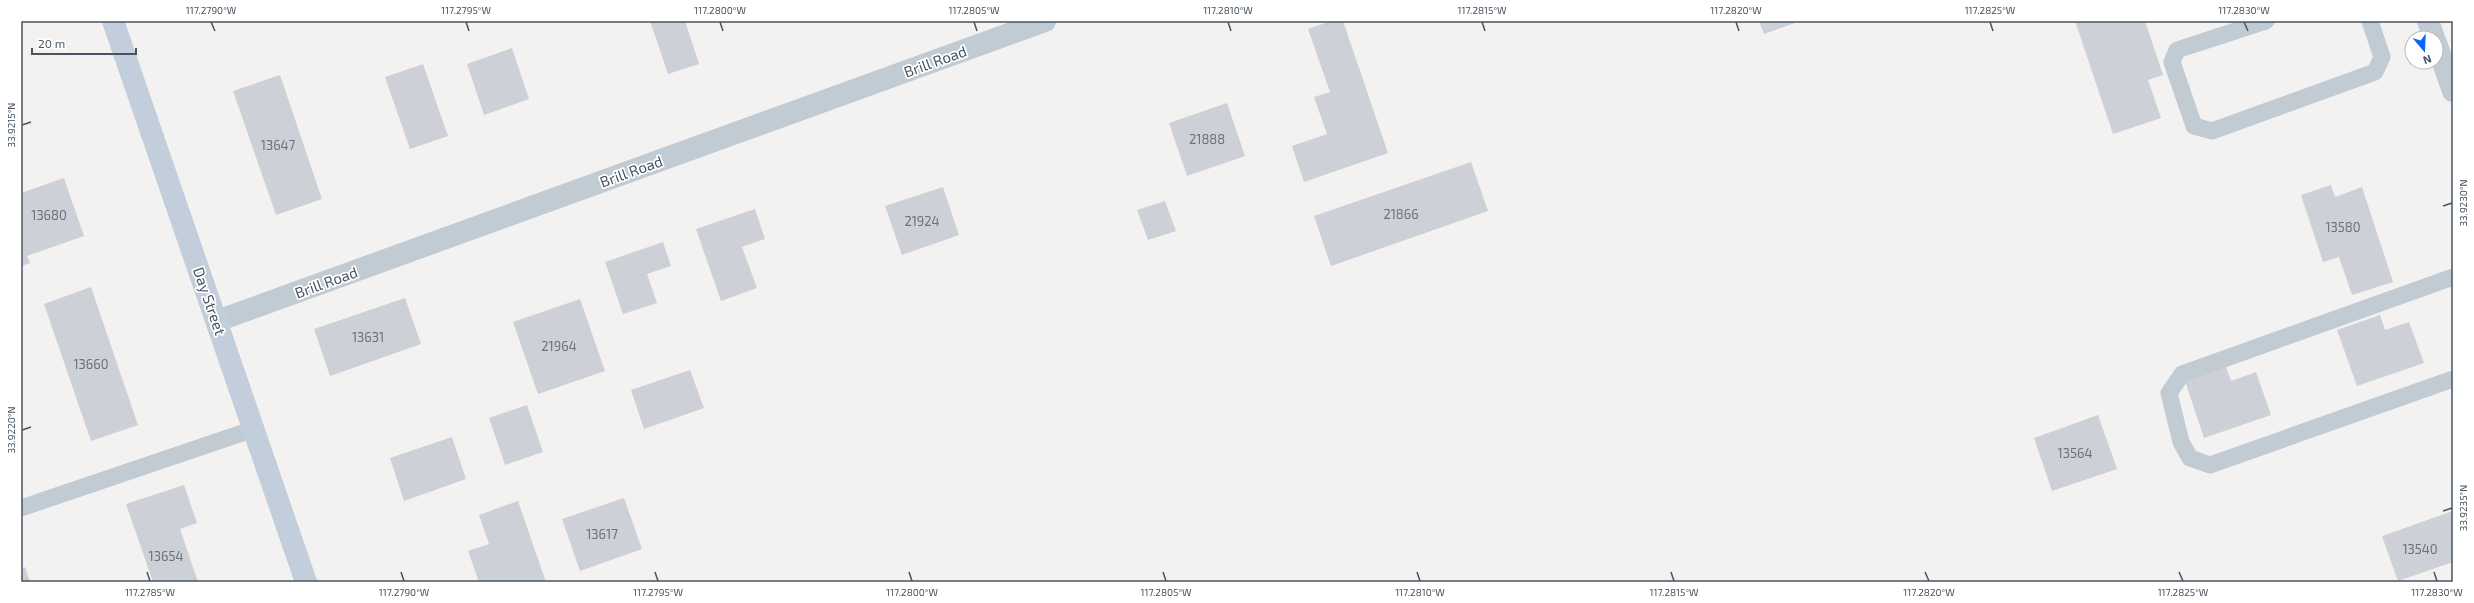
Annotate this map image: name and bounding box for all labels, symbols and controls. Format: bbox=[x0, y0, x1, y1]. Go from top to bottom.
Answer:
text: 117.2790°W bbox=[186, 4, 237, 16]
text: 117.2795°W bbox=[441, 4, 491, 16]
text: 117.2800°W bbox=[694, 4, 746, 16]
text: 117.2805°W bbox=[948, 4, 1000, 16]
text: 117.2810°W bbox=[1203, 4, 1253, 16]
text: 117.2815°W bbox=[1457, 4, 1507, 16]
text: 117.2820°W bbox=[1710, 4, 1762, 16]
text: 117.2825°W bbox=[1965, 4, 2016, 16]
text: 117.2830°W bbox=[2218, 4, 2270, 16]
scale bar bbox=[32, 30, 136, 56]
north arrow bbox=[2404, 30, 2444, 70]
text: 20 m bbox=[38, 36, 65, 50]
street label: Brill Road bbox=[901, 41, 969, 81]
text: N bbox=[2421, 52, 2433, 67]
text: 33.9215°N bbox=[5, 103, 17, 147]
house number: 21888 bbox=[1189, 131, 1225, 147]
house number: 13647 bbox=[261, 137, 296, 153]
street label: Brill Road bbox=[597, 151, 665, 191]
text: 33.9230°N bbox=[2457, 179, 2469, 227]
house number: 21866 bbox=[1383, 206, 1419, 222]
house number: 13680 bbox=[31, 207, 67, 223]
house number: 21924 bbox=[904, 213, 940, 229]
house number: 13580 bbox=[2325, 219, 2361, 235]
street label: Brill Road bbox=[292, 262, 360, 302]
street label: Day Street bbox=[190, 265, 230, 338]
house number: 13631 bbox=[352, 329, 384, 345]
house number: 21964 bbox=[541, 338, 577, 354]
house number: 13660 bbox=[73, 356, 109, 372]
text: 33.9220°N bbox=[5, 406, 17, 454]
house number: 13564 bbox=[2058, 445, 2092, 461]
text: 33.9235°N bbox=[2457, 485, 2469, 531]
house number: 13617 bbox=[586, 526, 618, 542]
house number: 13540 bbox=[2402, 541, 2438, 557]
house number: 13654 bbox=[149, 548, 183, 564]
text: 117.2785°W bbox=[125, 586, 176, 598]
text: 117.2790°W bbox=[379, 586, 430, 598]
text: 117.2795°W bbox=[633, 586, 683, 598]
text: 117.2800°W bbox=[886, 586, 938, 598]
text: 117.2805°W bbox=[1140, 586, 1192, 598]
text: 117.2810°W bbox=[1395, 586, 1445, 598]
text: 117.2815°W bbox=[1649, 586, 1699, 598]
text: 117.2820°W bbox=[1903, 586, 1955, 598]
text: 117.2825°W bbox=[2158, 586, 2209, 598]
text: 117.2830°W bbox=[2411, 586, 2463, 598]

